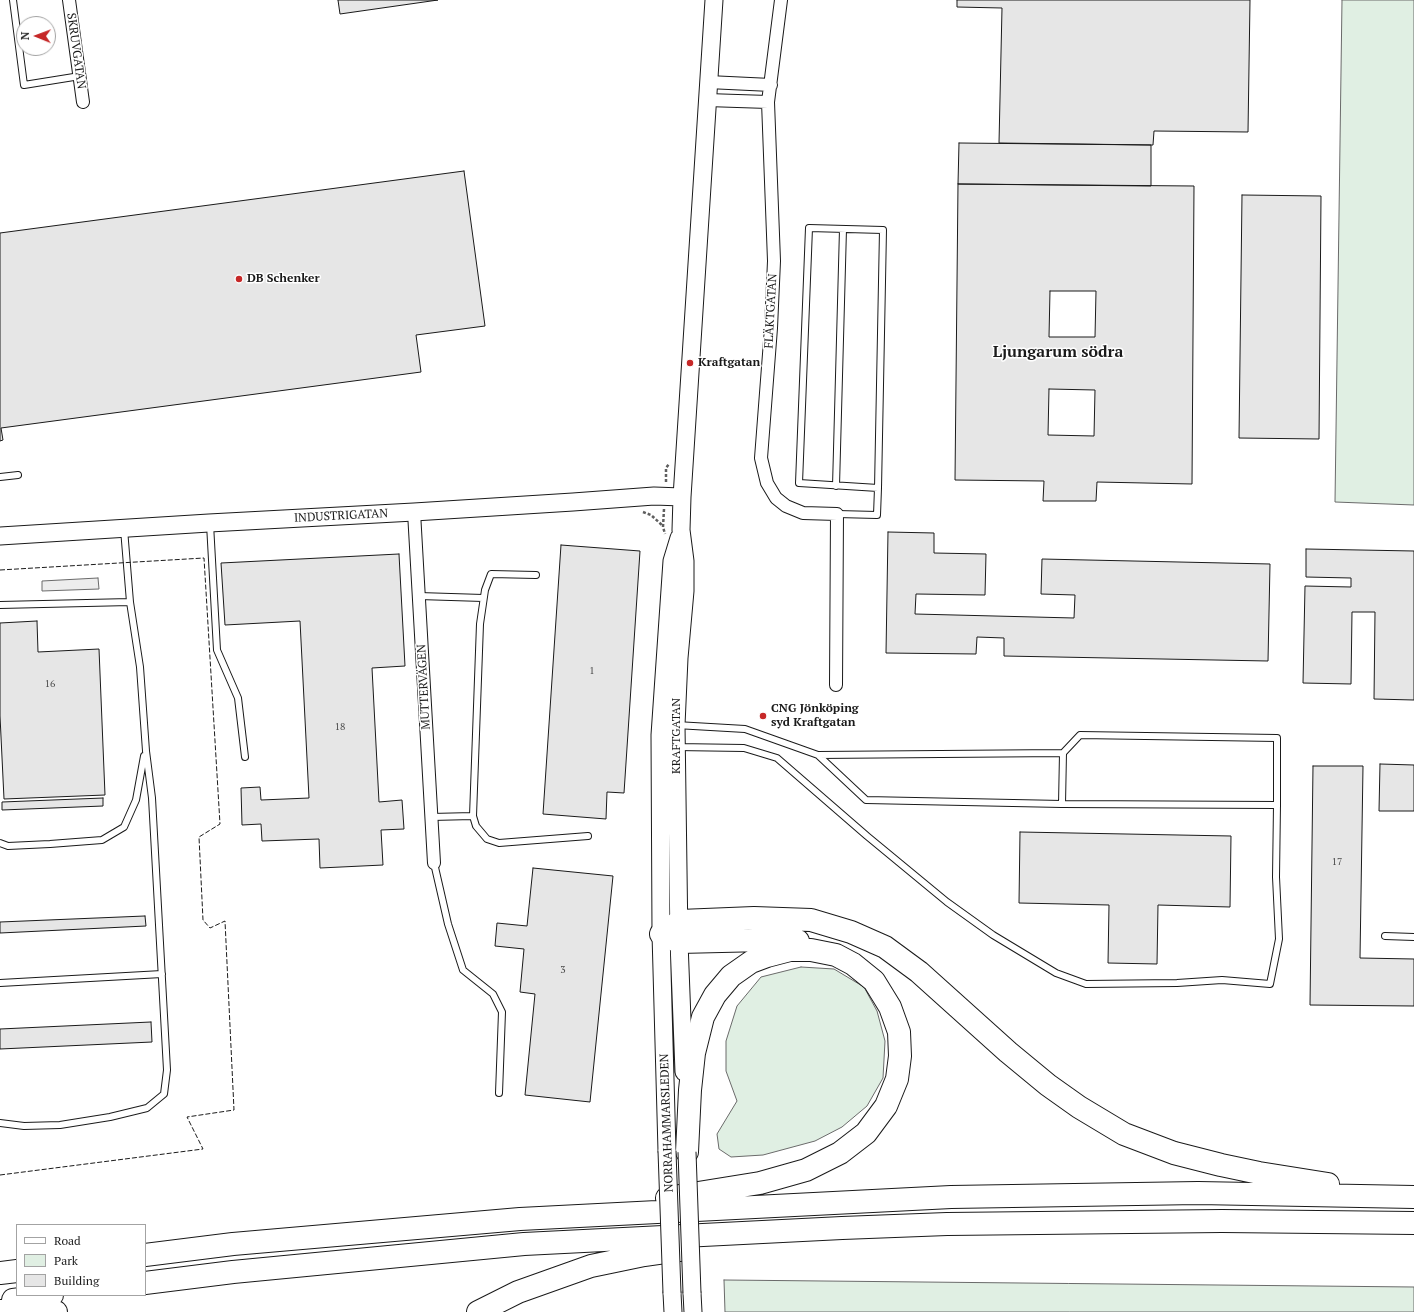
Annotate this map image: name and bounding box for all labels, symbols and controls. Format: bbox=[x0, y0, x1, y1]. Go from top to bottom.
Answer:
street label: SKRUVGATAN bbox=[64, 12, 88, 90]
north arrow bbox=[16, 16, 56, 56]
text: N bbox=[18, 32, 32, 40]
place label: DB Schenker bbox=[247, 272, 320, 286]
street label: FLÄKTGATAN bbox=[762, 273, 780, 349]
marker: DB Schenker bbox=[234, 274, 244, 284]
district label: Ljungarum södra bbox=[993, 342, 1123, 362]
place label: Kraftgatan bbox=[698, 356, 760, 370]
marker: Kraftgatan bbox=[685, 358, 695, 368]
street label: INDUSTRIGATAN bbox=[294, 506, 388, 526]
street label: MUTTERVÄGEN bbox=[415, 644, 433, 730]
house number: 1 bbox=[589, 665, 595, 677]
house number: 16 bbox=[45, 678, 55, 690]
street label: KRAFTGATAN bbox=[670, 698, 684, 774]
place label: CNG Jönköping syd Kraftgatan bbox=[771, 702, 859, 730]
marker: CNG Jönköping syd Kraftgatan bbox=[758, 711, 768, 721]
house number: 18 bbox=[335, 721, 345, 733]
house number: 17 bbox=[1332, 856, 1342, 868]
house number: 3 bbox=[560, 964, 566, 976]
street label: NORRAHAMMARSLEDEN bbox=[657, 1053, 677, 1193]
legend bbox=[16, 1224, 146, 1296]
text: Road bbox=[54, 1233, 81, 1248]
text: Park bbox=[54, 1253, 78, 1268]
text: Building bbox=[54, 1273, 99, 1288]

